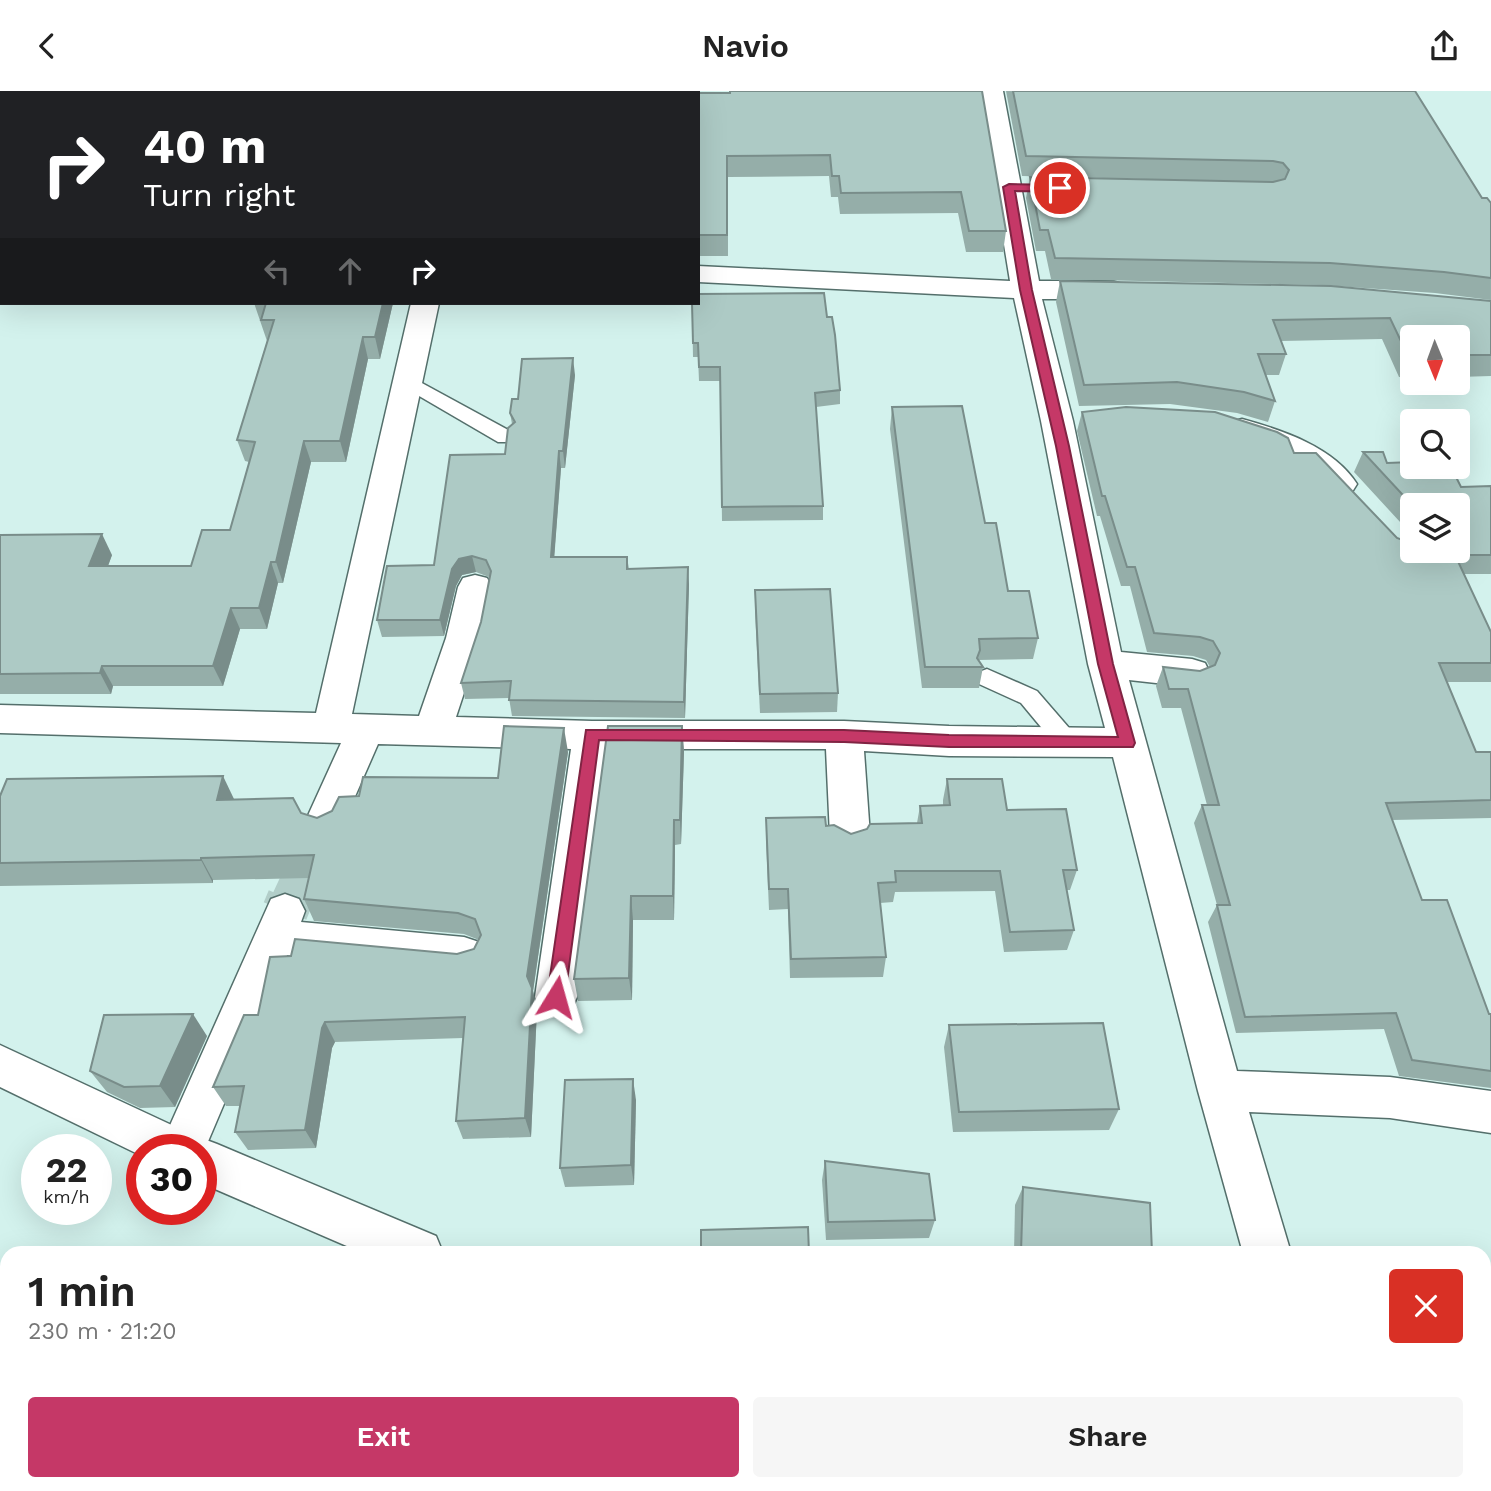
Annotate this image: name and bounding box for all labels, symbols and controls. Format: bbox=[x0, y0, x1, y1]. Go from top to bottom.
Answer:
icon: back bbox=[28, 27, 66, 65]
text: Navio bbox=[702, 27, 789, 65]
icon: share bbox=[1425, 27, 1463, 65]
text: 40 m bbox=[143, 117, 266, 175]
icon: right bbox=[28, 119, 119, 210]
pin bbox=[1030, 158, 1090, 218]
icon: arrive bbox=[1041, 169, 1079, 207]
text: Turn right bbox=[143, 176, 295, 214]
icon: left bbox=[258, 252, 296, 290]
icon: ahead bbox=[331, 252, 369, 290]
icon: right bbox=[404, 252, 442, 290]
north arrow bbox=[1400, 325, 1470, 395]
map controls bbox=[1400, 325, 1470, 563]
button: search bbox=[1400, 409, 1470, 479]
button: layers bbox=[1400, 493, 1470, 563]
position arrow bbox=[519, 960, 593, 1034]
speed limit sign: 30 bbox=[126, 1134, 217, 1225]
text: 22 bbox=[46, 1149, 87, 1191]
text: km/h bbox=[43, 1186, 90, 1207]
text: 1 min bbox=[28, 1267, 136, 1316]
button: close bbox=[1389, 1269, 1463, 1343]
text: 230 m · 21:20 bbox=[28, 1318, 177, 1345]
button: Exit bbox=[28, 1397, 739, 1477]
button: Share bbox=[753, 1397, 1463, 1477]

